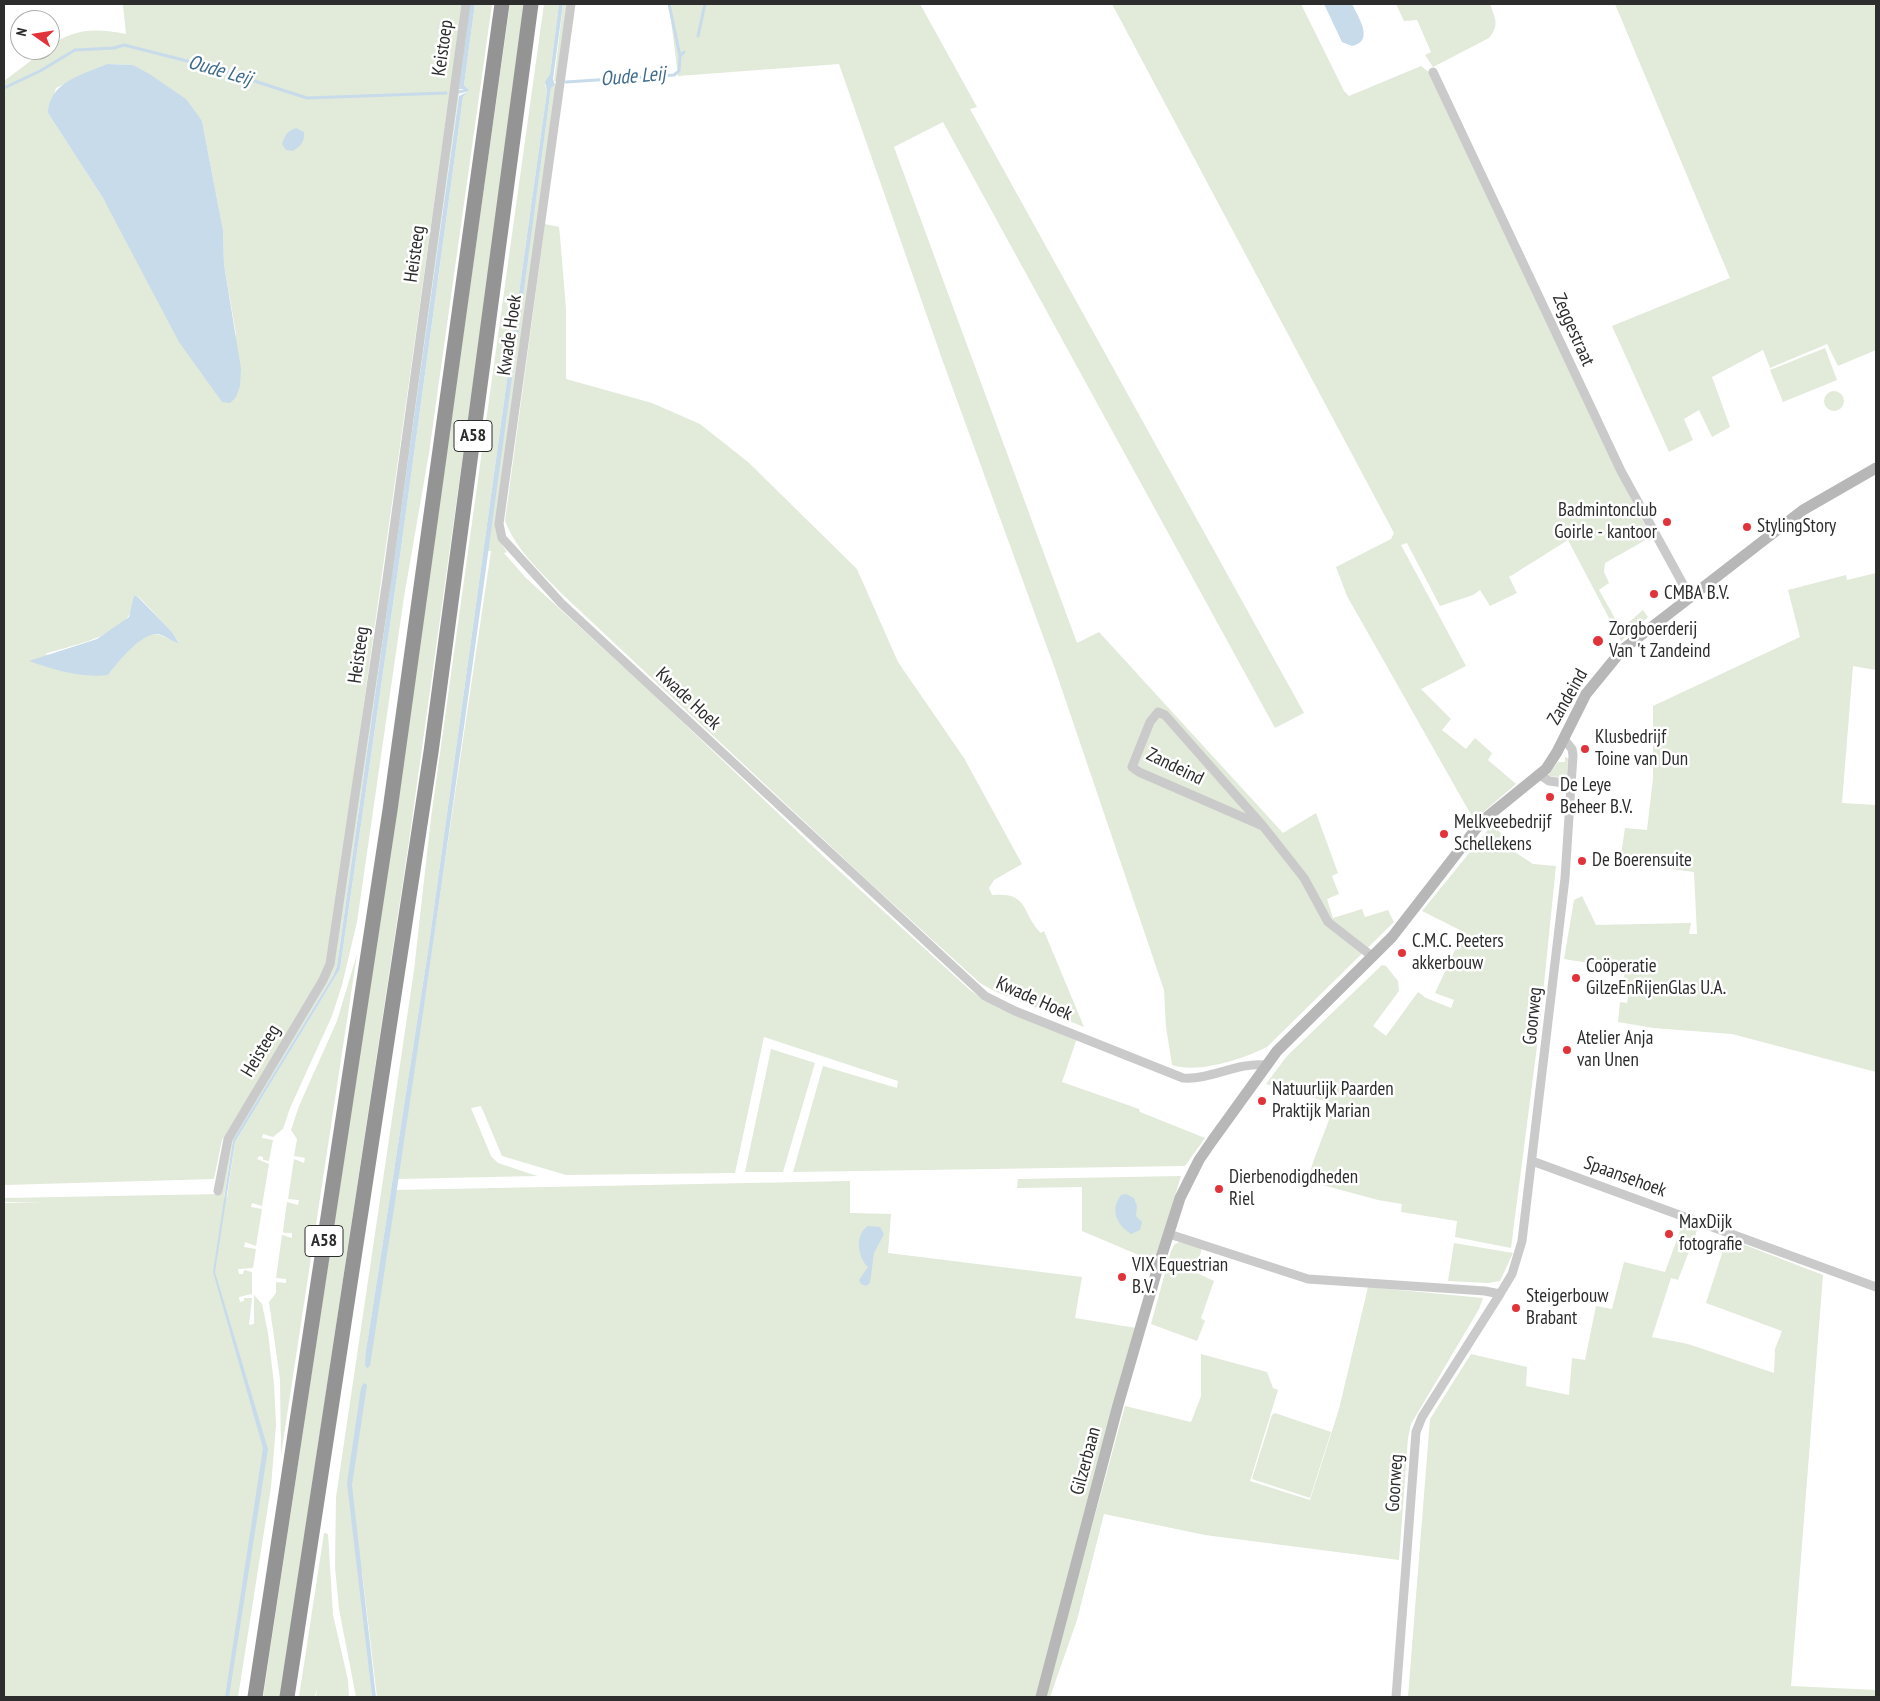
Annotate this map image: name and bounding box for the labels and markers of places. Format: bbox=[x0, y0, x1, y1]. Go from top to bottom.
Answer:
place label: Badmintonclub Goirle - kantoor bbox=[1554, 500, 1657, 544]
marker: Badmintonclub Goirle - kantoor bbox=[1661, 516, 1673, 528]
place label: StylingStory bbox=[1757, 516, 1836, 538]
marker: StylingStory bbox=[1741, 521, 1753, 533]
place label: CMBA B.V. bbox=[1664, 583, 1729, 605]
marker: CMBA B.V. bbox=[1648, 588, 1660, 600]
place label: Zorgboerderij Van 't Zandeind bbox=[1609, 619, 1710, 663]
marker: Zorgboerderij Van 't Zandeind bbox=[1591, 634, 1605, 648]
place label: Klusbedrijf Toine van Dun bbox=[1595, 727, 1688, 771]
marker: Klusbedrijf Toine van Dun bbox=[1579, 743, 1591, 755]
place label: De Leye Beheer B.V. bbox=[1560, 775, 1633, 819]
marker: De Leye Beheer B.V. bbox=[1544, 791, 1556, 803]
place label: Melkveebedrijf Schellekens bbox=[1454, 812, 1551, 856]
marker: Melkveebedrijf Schellekens bbox=[1438, 828, 1450, 840]
place label: De Boerensuite bbox=[1592, 850, 1692, 872]
marker: De Boerensuite bbox=[1576, 855, 1588, 867]
place label: C.M.C. Peeters akkerbouw bbox=[1412, 931, 1504, 975]
marker: C.M.C. Peeters akkerbouw bbox=[1396, 947, 1408, 959]
place label: Coöperatie GilzeEnRijenGlas U.A. bbox=[1586, 956, 1726, 1000]
marker: Coöperatie GilzeEnRijenGlas U.A. bbox=[1570, 972, 1582, 984]
place label: Atelier Anja van Unen bbox=[1577, 1028, 1653, 1072]
marker: Atelier Anja van Unen bbox=[1561, 1044, 1573, 1056]
place label: Natuurlijk Paarden Praktijk Marian bbox=[1272, 1079, 1394, 1123]
marker: Natuurlijk Paarden Praktijk Marian bbox=[1256, 1095, 1268, 1107]
place label: Dierbenodigdheden Riel bbox=[1229, 1167, 1358, 1211]
marker: Dierbenodigdheden Riel bbox=[1213, 1183, 1225, 1195]
place label: MaxDijk fotografie bbox=[1679, 1212, 1742, 1256]
marker: MaxDijk fotografie bbox=[1663, 1228, 1675, 1240]
place label: VIX Equestrian B.V. bbox=[1132, 1255, 1228, 1299]
marker: VIX Equestrian B.V. bbox=[1116, 1271, 1128, 1283]
place label: Steigerbouw Brabant bbox=[1526, 1286, 1608, 1330]
marker: Steigerbouw Brabant bbox=[1510, 1302, 1522, 1314]

